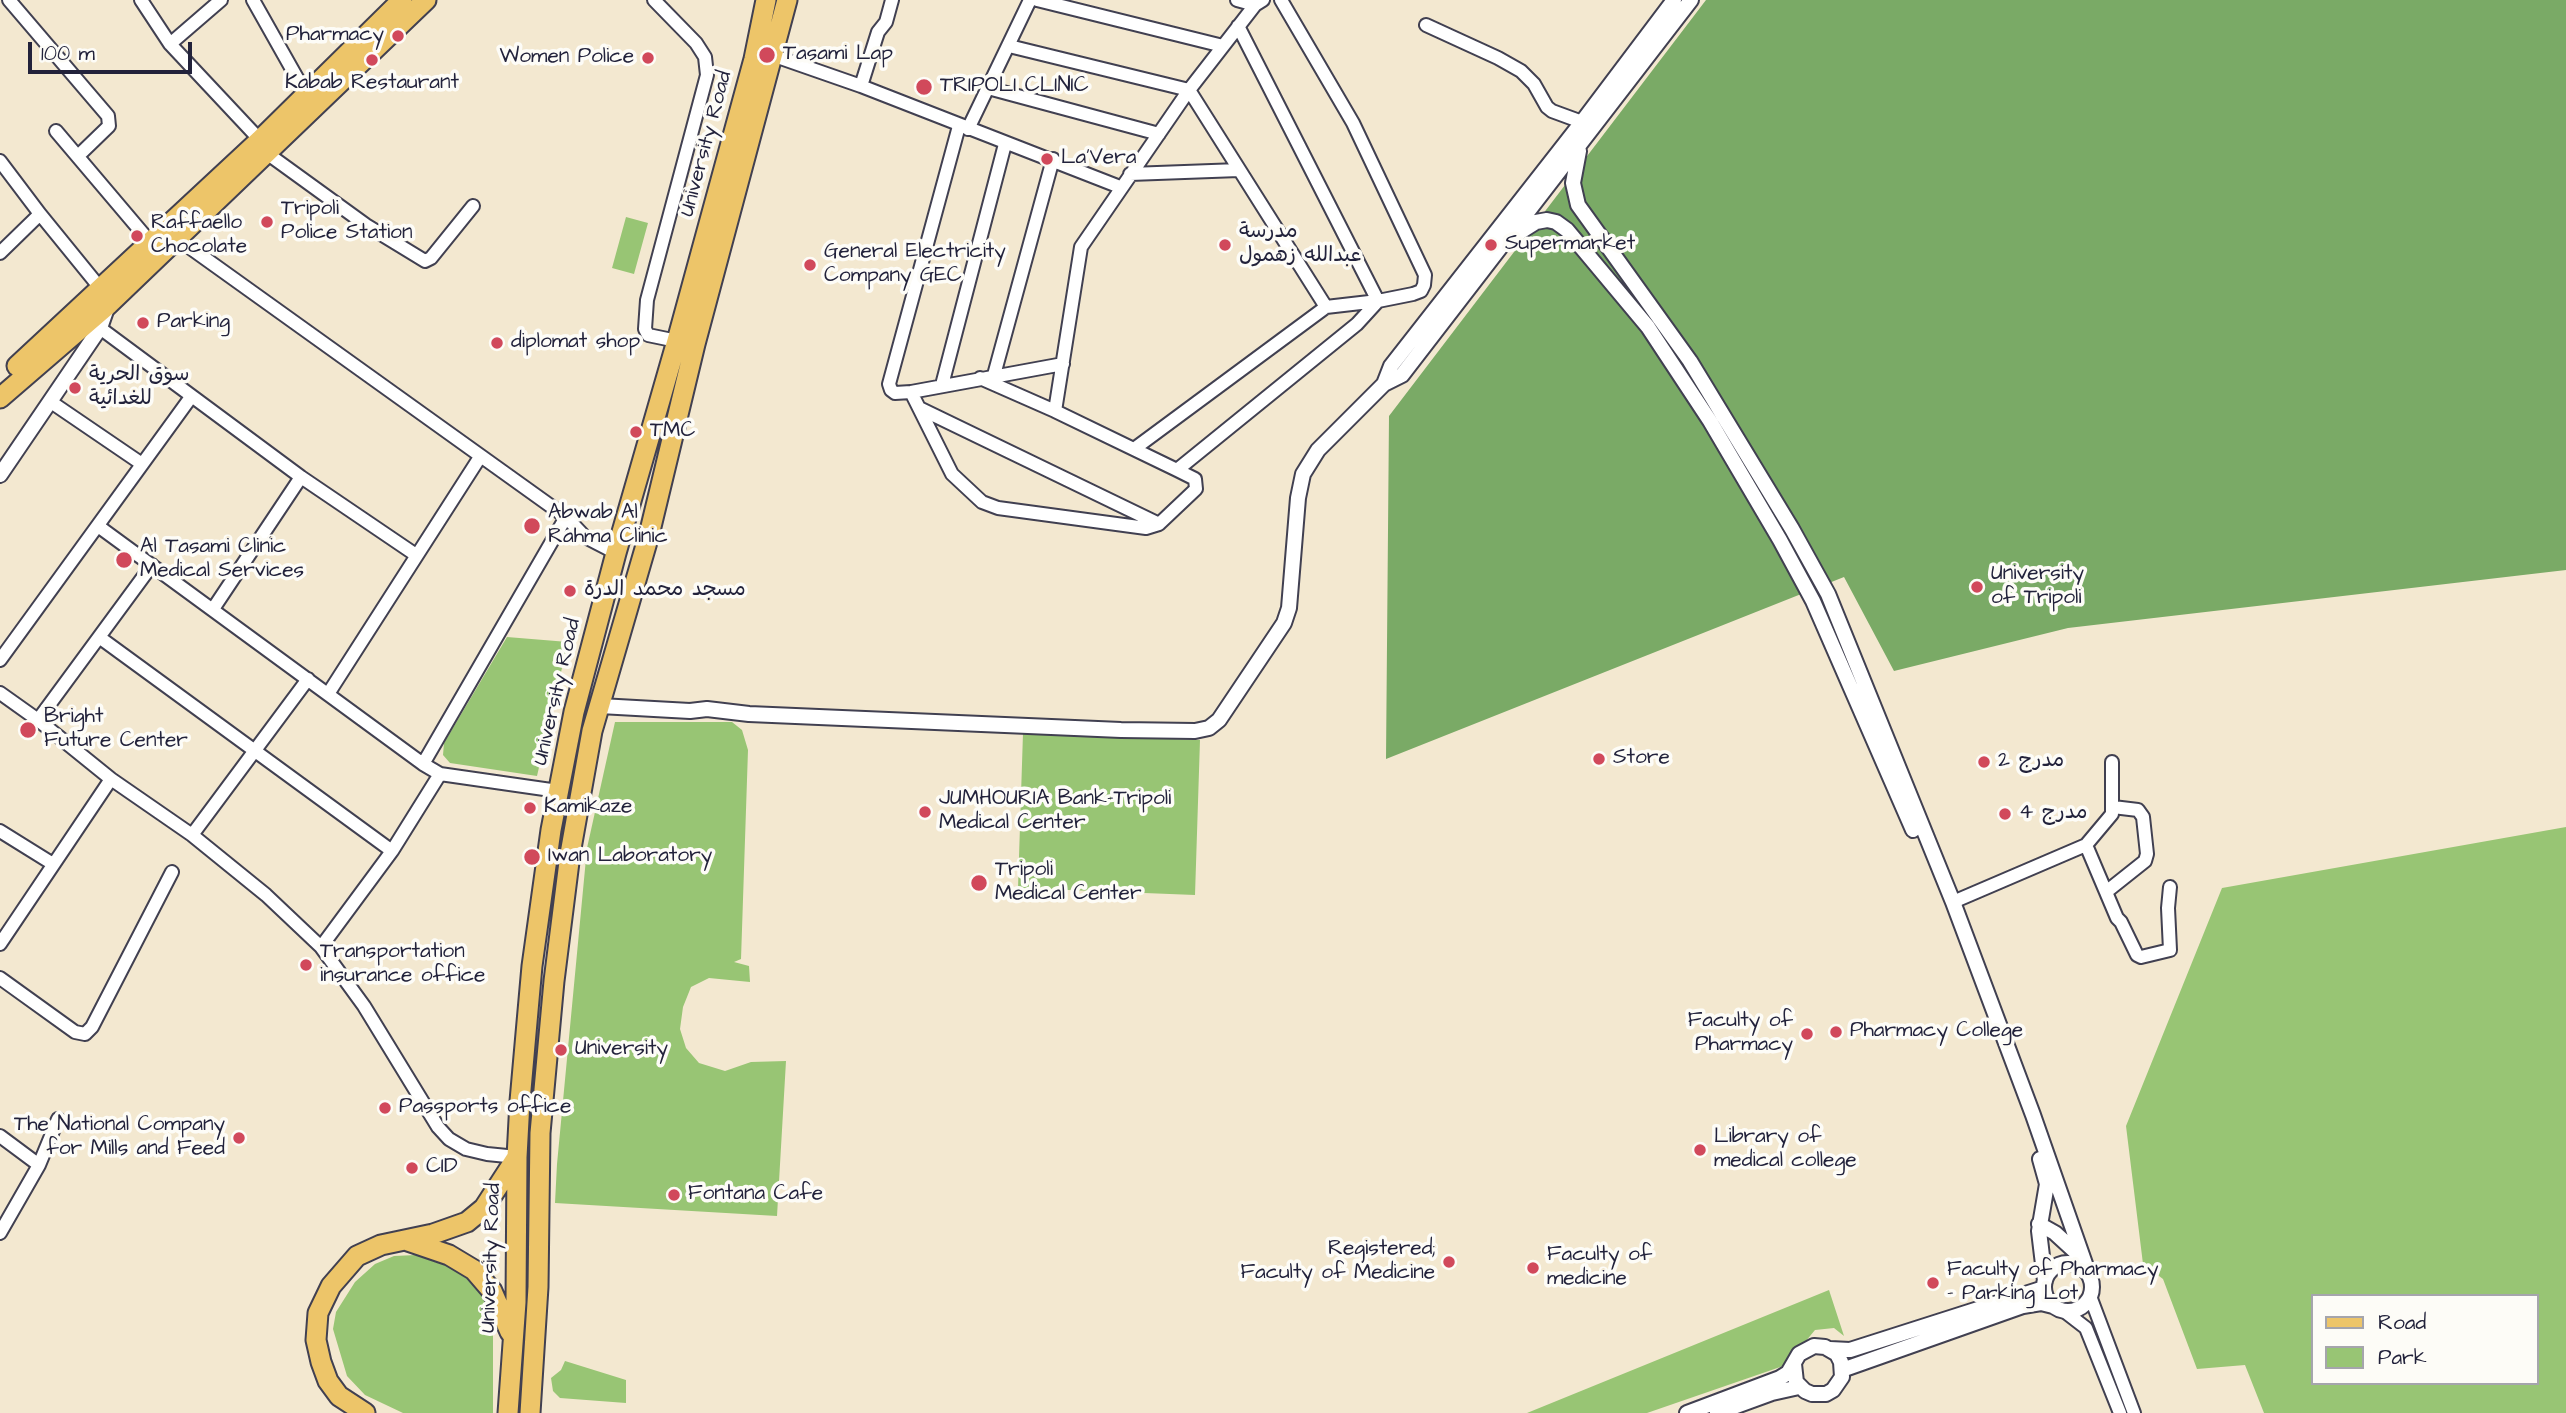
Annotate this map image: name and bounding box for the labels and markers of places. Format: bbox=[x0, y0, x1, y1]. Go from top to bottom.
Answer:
place label: Pharmacy bbox=[286, 23, 384, 49]
marker: Pharmacy bbox=[390, 28, 406, 44]
place label: Tasami Lap bbox=[783, 42, 893, 68]
place label: Women Police bbox=[499, 45, 634, 71]
marker: Tasami Lap bbox=[757, 45, 777, 65]
marker: Women Police bbox=[640, 50, 656, 66]
marker: Kabab Restaurant bbox=[364, 52, 380, 68]
place label: Kabab Restaurant bbox=[285, 71, 459, 97]
place label: TRIPOLI CLINIC bbox=[940, 74, 1089, 100]
marker: TRIPOLI CLINIC bbox=[914, 77, 934, 97]
place label: La'Vera bbox=[1061, 146, 1136, 172]
marker: La'Vera bbox=[1039, 151, 1055, 167]
place label: Tripoli Police Station bbox=[281, 197, 412, 247]
place label: Raffaello Chocolate bbox=[151, 211, 247, 261]
marker: Tripoli Police Station bbox=[259, 214, 275, 230]
place label: مدرسة عبدالله زهمول bbox=[1239, 220, 1362, 270]
marker: Raffaello Chocolate bbox=[129, 228, 145, 244]
place label: Supermarket bbox=[1505, 232, 1635, 258]
marker: مدرسة عبدالله زهمول bbox=[1217, 237, 1233, 253]
marker: Supermarket bbox=[1483, 237, 1499, 253]
place label: General Electricity Company GEC bbox=[824, 240, 1006, 290]
marker: General Electricity Company GEC bbox=[802, 257, 818, 273]
place label: Parking bbox=[157, 310, 230, 336]
marker: Parking bbox=[135, 315, 151, 331]
place label: diplomat shop bbox=[511, 330, 640, 356]
marker: diplomat shop bbox=[489, 335, 505, 351]
place label: سوق الحرية للغدائية bbox=[89, 363, 190, 413]
marker: سوق الحرية للغدائية bbox=[67, 380, 83, 396]
place label: TMC bbox=[650, 419, 695, 445]
marker: TMC bbox=[628, 424, 644, 440]
place label: Abwab Al Rahma Clinic bbox=[548, 501, 668, 551]
marker: Abwab Al Rahma Clinic bbox=[522, 516, 542, 536]
place label: Al Tasami Clinic Medical Services bbox=[140, 535, 304, 585]
marker: Al Tasami Clinic Medical Services bbox=[114, 550, 134, 570]
place label: University of Tripoli bbox=[1991, 562, 2084, 612]
place label: مسجد محمد الدرة bbox=[584, 578, 746, 604]
marker: University of Tripoli bbox=[1969, 579, 1985, 595]
marker: مسجد محمد الدرة bbox=[562, 583, 578, 599]
place label: Bright Future Center bbox=[44, 705, 188, 755]
marker: Bright Future Center bbox=[18, 720, 38, 740]
place label: Store bbox=[1613, 746, 1670, 772]
place label: مدرج 2 bbox=[1998, 749, 2064, 775]
marker: Store bbox=[1591, 751, 1607, 767]
marker: مدرج 2 bbox=[1976, 754, 1992, 770]
place label: JUMHOURIA Bank-Tripoli Medical Center bbox=[939, 787, 1171, 837]
place label: Kamikaze bbox=[544, 795, 632, 821]
marker: Kamikaze bbox=[522, 800, 538, 816]
place label: مدرج 4 bbox=[2019, 801, 2088, 827]
marker: JUMHOURIA Bank-Tripoli Medical Center bbox=[917, 804, 933, 820]
marker: مدرج 4 bbox=[1997, 806, 2013, 822]
place label: Iwan Laboratory bbox=[548, 844, 712, 870]
marker: Iwan Laboratory bbox=[522, 847, 542, 867]
place label: Tripoli Medical Center bbox=[995, 858, 1142, 908]
marker: Tripoli Medical Center bbox=[969, 873, 989, 893]
place label: Transportation insurance office bbox=[320, 940, 485, 990]
marker: Transportation insurance office bbox=[298, 957, 314, 973]
place label: Faculty of Pharmacy bbox=[1688, 1009, 1793, 1059]
place label: Pharmacy College bbox=[1850, 1019, 2023, 1045]
marker: Pharmacy College bbox=[1828, 1024, 1844, 1040]
marker: Faculty of Pharmacy bbox=[1799, 1026, 1815, 1042]
place label: University bbox=[575, 1037, 668, 1063]
marker: University bbox=[553, 1042, 569, 1058]
place label: Passports office bbox=[399, 1095, 571, 1121]
marker: Passports office bbox=[377, 1100, 393, 1116]
place label: The National Company for Mills and Feed bbox=[14, 1113, 225, 1163]
place label: Library of medical college bbox=[1714, 1125, 1857, 1175]
marker: The National Company for Mills and Feed bbox=[231, 1130, 247, 1146]
marker: Library of medical college bbox=[1692, 1142, 1708, 1158]
place label: CID bbox=[426, 1155, 458, 1181]
marker: CID bbox=[404, 1160, 420, 1176]
place label: Fontana Cafe bbox=[688, 1182, 823, 1208]
marker: Fontana Cafe bbox=[666, 1187, 682, 1203]
place label: Registered; Faculty of Medicine bbox=[1240, 1237, 1435, 1287]
place label: Faculty of medicine bbox=[1547, 1243, 1652, 1293]
marker: Registered; Faculty of Medicine bbox=[1441, 1254, 1457, 1270]
place label: Faculty of Pharmacy - Parking Lot bbox=[1947, 1258, 2158, 1308]
marker: Faculty of medicine bbox=[1525, 1260, 1541, 1276]
marker: Faculty of Pharmacy - Parking Lot bbox=[1925, 1275, 1941, 1291]

